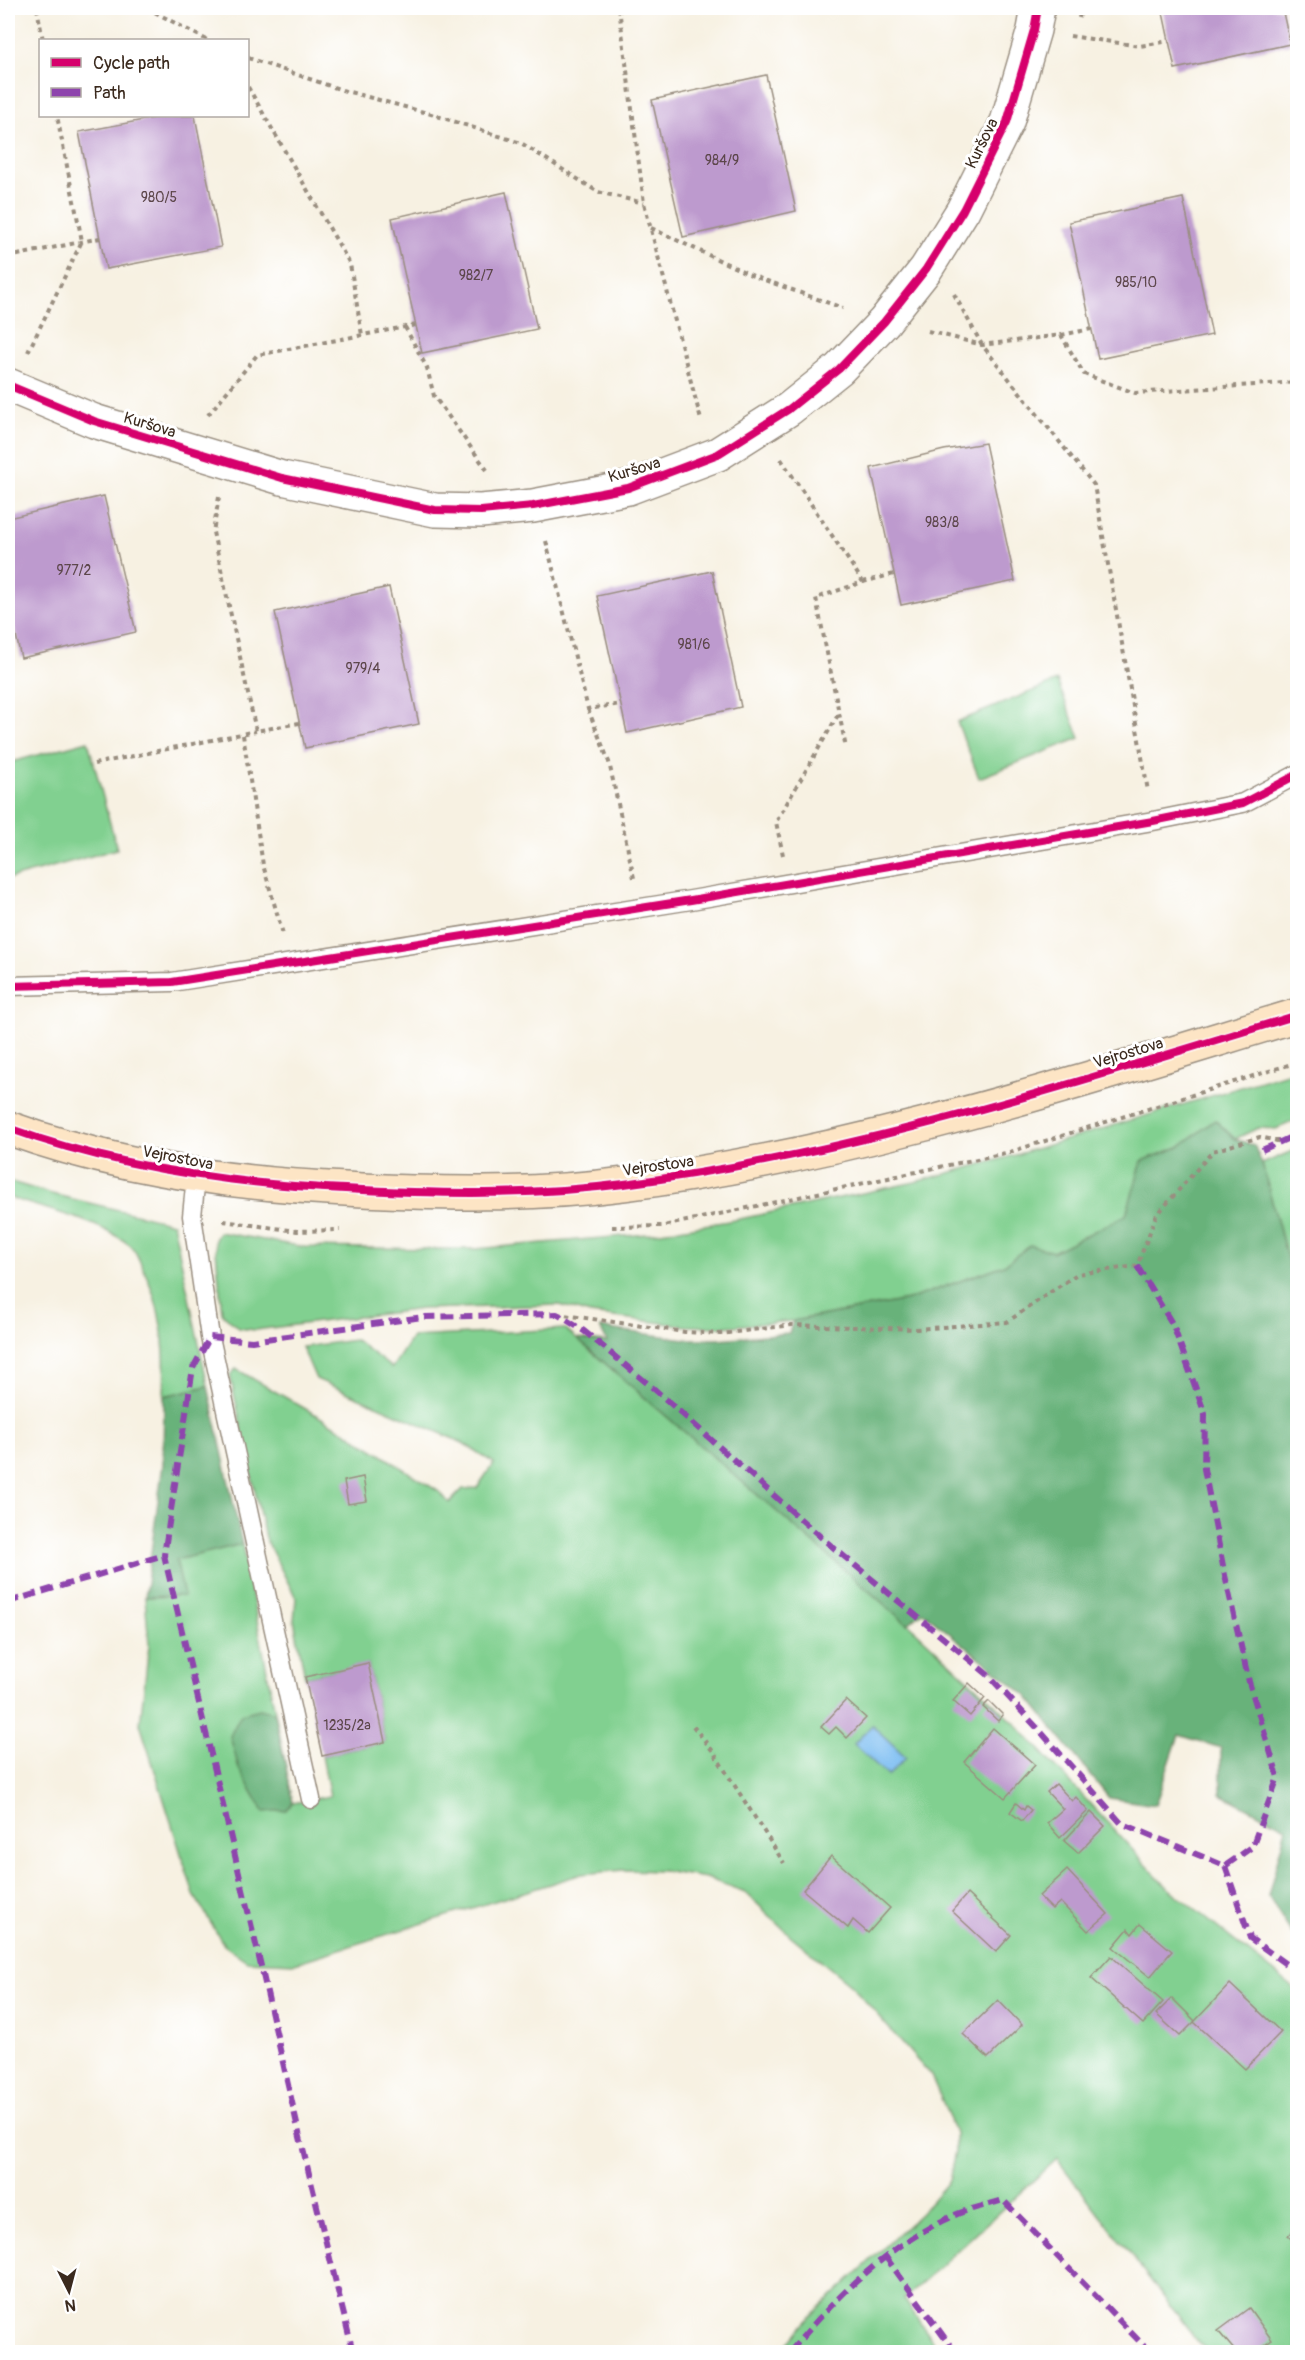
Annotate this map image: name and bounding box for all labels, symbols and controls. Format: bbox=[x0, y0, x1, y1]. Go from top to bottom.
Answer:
legend bbox=[39, 39, 249, 117]
text: Cycle path bbox=[93, 52, 170, 75]
text: Path bbox=[93, 82, 126, 105]
street label: Kuršova bbox=[961, 115, 1003, 172]
house number: 984/9 bbox=[705, 152, 739, 169]
house number: 980/5 bbox=[141, 189, 177, 206]
house number: 982/7 bbox=[459, 267, 494, 284]
house number: 985/10 bbox=[1115, 274, 1157, 291]
street label: Kuršova bbox=[121, 408, 178, 442]
street label: Kuršova bbox=[606, 453, 663, 487]
house number: 983/8 bbox=[925, 514, 959, 531]
house number: 977/2 bbox=[57, 562, 92, 579]
house number: 981/6 bbox=[678, 636, 710, 653]
house number: 979/4 bbox=[346, 660, 380, 677]
street label: Vejrostova bbox=[1091, 1033, 1166, 1073]
street label: Vejrostova bbox=[141, 1141, 215, 1175]
street label: Vejrostova bbox=[621, 1151, 695, 1181]
house number: 1235/2a bbox=[323, 1717, 371, 1734]
north arrow bbox=[39, 2261, 99, 2321]
text: N bbox=[64, 2294, 77, 2315]

